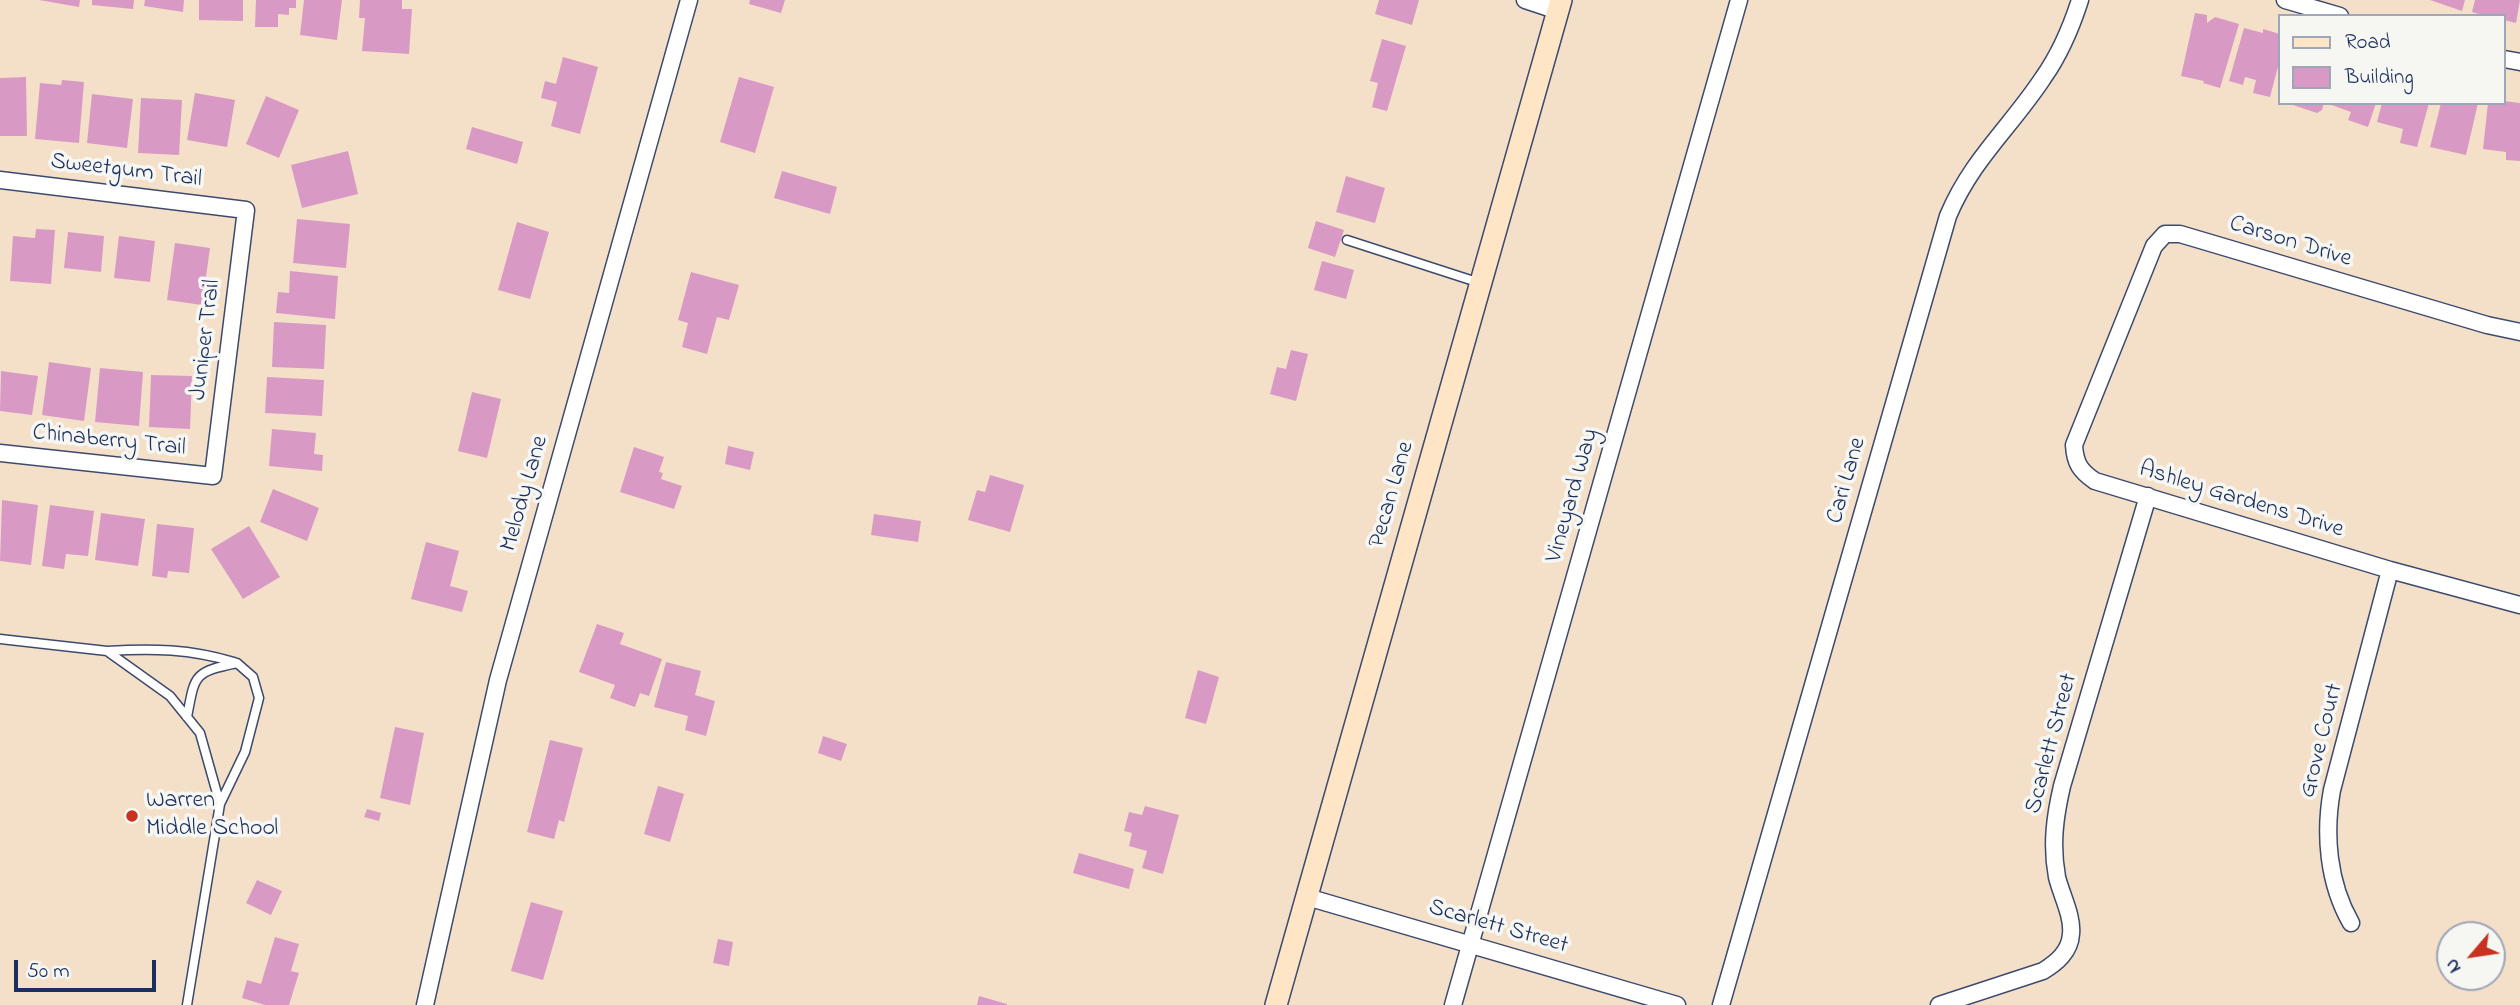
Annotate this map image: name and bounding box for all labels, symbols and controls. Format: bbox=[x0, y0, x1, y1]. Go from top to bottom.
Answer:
legend bbox=[2278, 14, 2506, 105]
text: Road bbox=[2345, 28, 2391, 58]
text: Building bbox=[2345, 63, 2414, 93]
street label: Sweetgum Trail bbox=[49, 148, 203, 196]
street label: Carson Drive bbox=[2225, 211, 2355, 275]
street label: Juniper Trail bbox=[185, 278, 229, 402]
street label: Chinaberry Trail bbox=[31, 420, 187, 464]
street label: Vineyard Way bbox=[1541, 426, 1607, 566]
street label: Melody Lane bbox=[496, 433, 556, 555]
street label: Cari Lane bbox=[1822, 435, 1874, 527]
street label: Pecan Lane bbox=[1364, 439, 1422, 551]
street label: Ashley Gardens Drive bbox=[2135, 456, 2347, 546]
street label: Scarlett Street bbox=[2020, 671, 2086, 817]
street label: Grove Court bbox=[2295, 681, 2351, 801]
place label: Warren Middle School bbox=[146, 788, 278, 844]
marker: Warren Middle School bbox=[124, 808, 140, 824]
street label: Scarlett Street bbox=[1425, 894, 1571, 962]
north arrow bbox=[2436, 921, 2506, 991]
scale bar bbox=[18, 946, 159, 990]
text: N bbox=[2439, 953, 2469, 978]
text: 50 m bbox=[27, 957, 70, 987]

